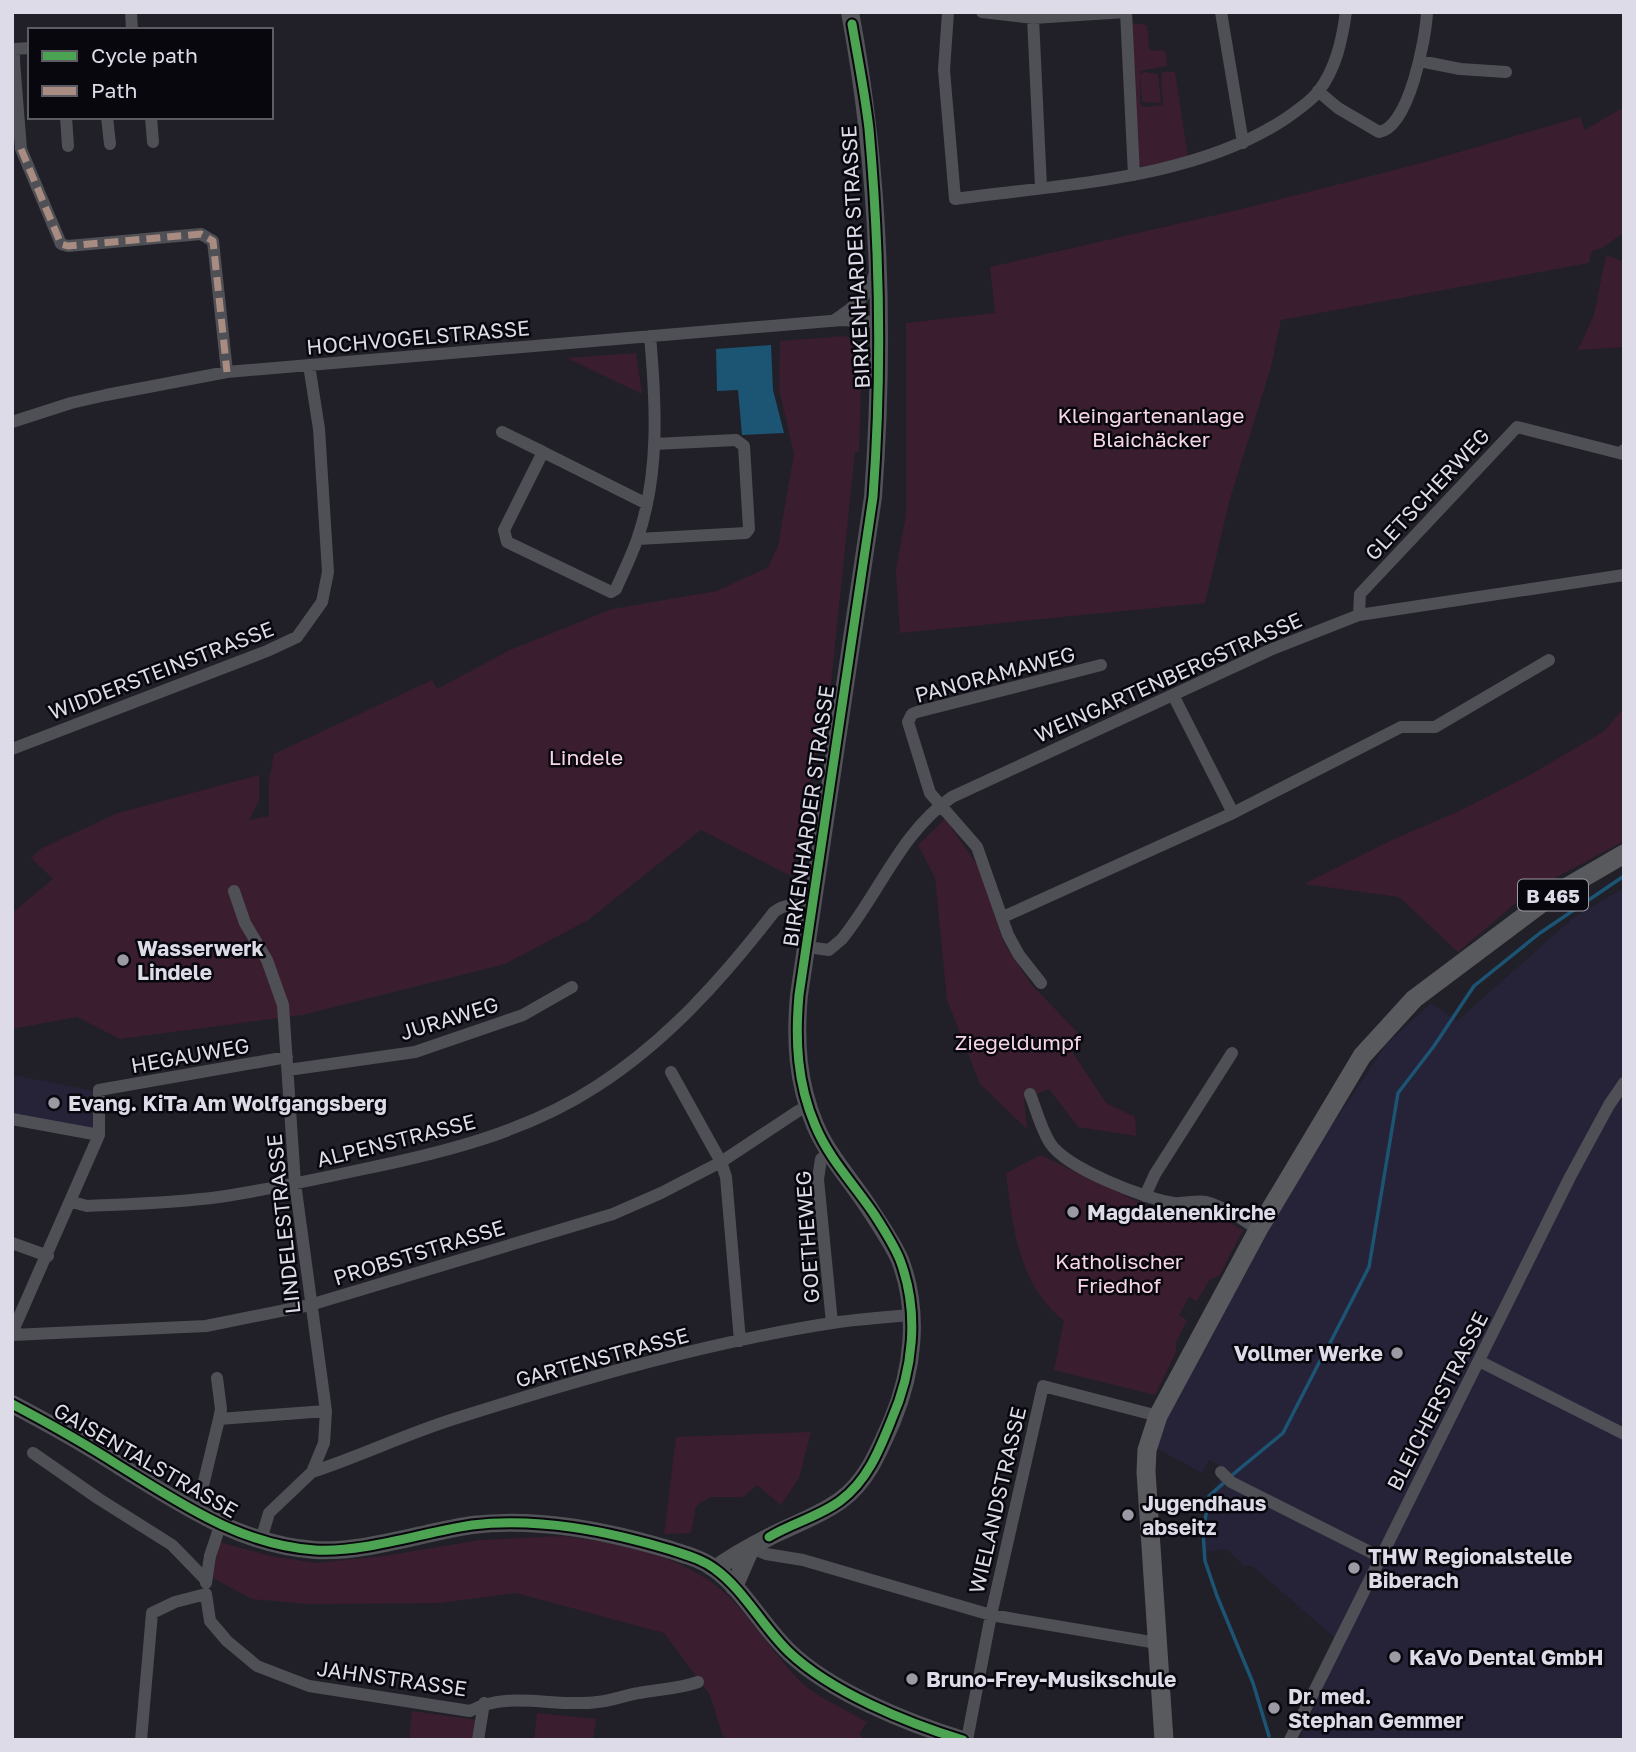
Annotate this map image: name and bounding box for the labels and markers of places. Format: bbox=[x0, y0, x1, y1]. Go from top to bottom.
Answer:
place label: Wasserwerk Lindele bbox=[137, 935, 264, 985]
marker: Wasserwerk Lindele bbox=[115, 952, 131, 968]
place label: Evang. KiTa Am Wolfgangsberg bbox=[68, 1090, 387, 1116]
marker: Evang. KiTa Am Wolfgangsberg bbox=[46, 1095, 62, 1111]
place label: Magdalenenkirche bbox=[1087, 1199, 1276, 1225]
marker: Magdalenenkirche bbox=[1065, 1204, 1081, 1220]
place label: Vollmer Werke bbox=[1234, 1340, 1383, 1366]
marker: Vollmer Werke bbox=[1389, 1345, 1405, 1361]
place label: Jugendhaus abseitz bbox=[1142, 1490, 1267, 1540]
marker: Jugendhaus abseitz bbox=[1120, 1507, 1136, 1523]
place label: THW Regionalstelle Biberach bbox=[1368, 1543, 1573, 1593]
marker: THW Regionalstelle Biberach bbox=[1346, 1560, 1362, 1576]
place label: KaVo Dental GmbH bbox=[1409, 1644, 1603, 1670]
marker: KaVo Dental GmbH bbox=[1387, 1649, 1403, 1665]
place label: Bruno-Frey-Musikschule bbox=[926, 1666, 1176, 1692]
marker: Bruno-Frey-Musikschule bbox=[904, 1671, 920, 1687]
place label: Dr. med. Stephan Gemmer bbox=[1288, 1683, 1464, 1733]
marker: Dr. med. Stephan Gemmer bbox=[1266, 1700, 1282, 1716]

